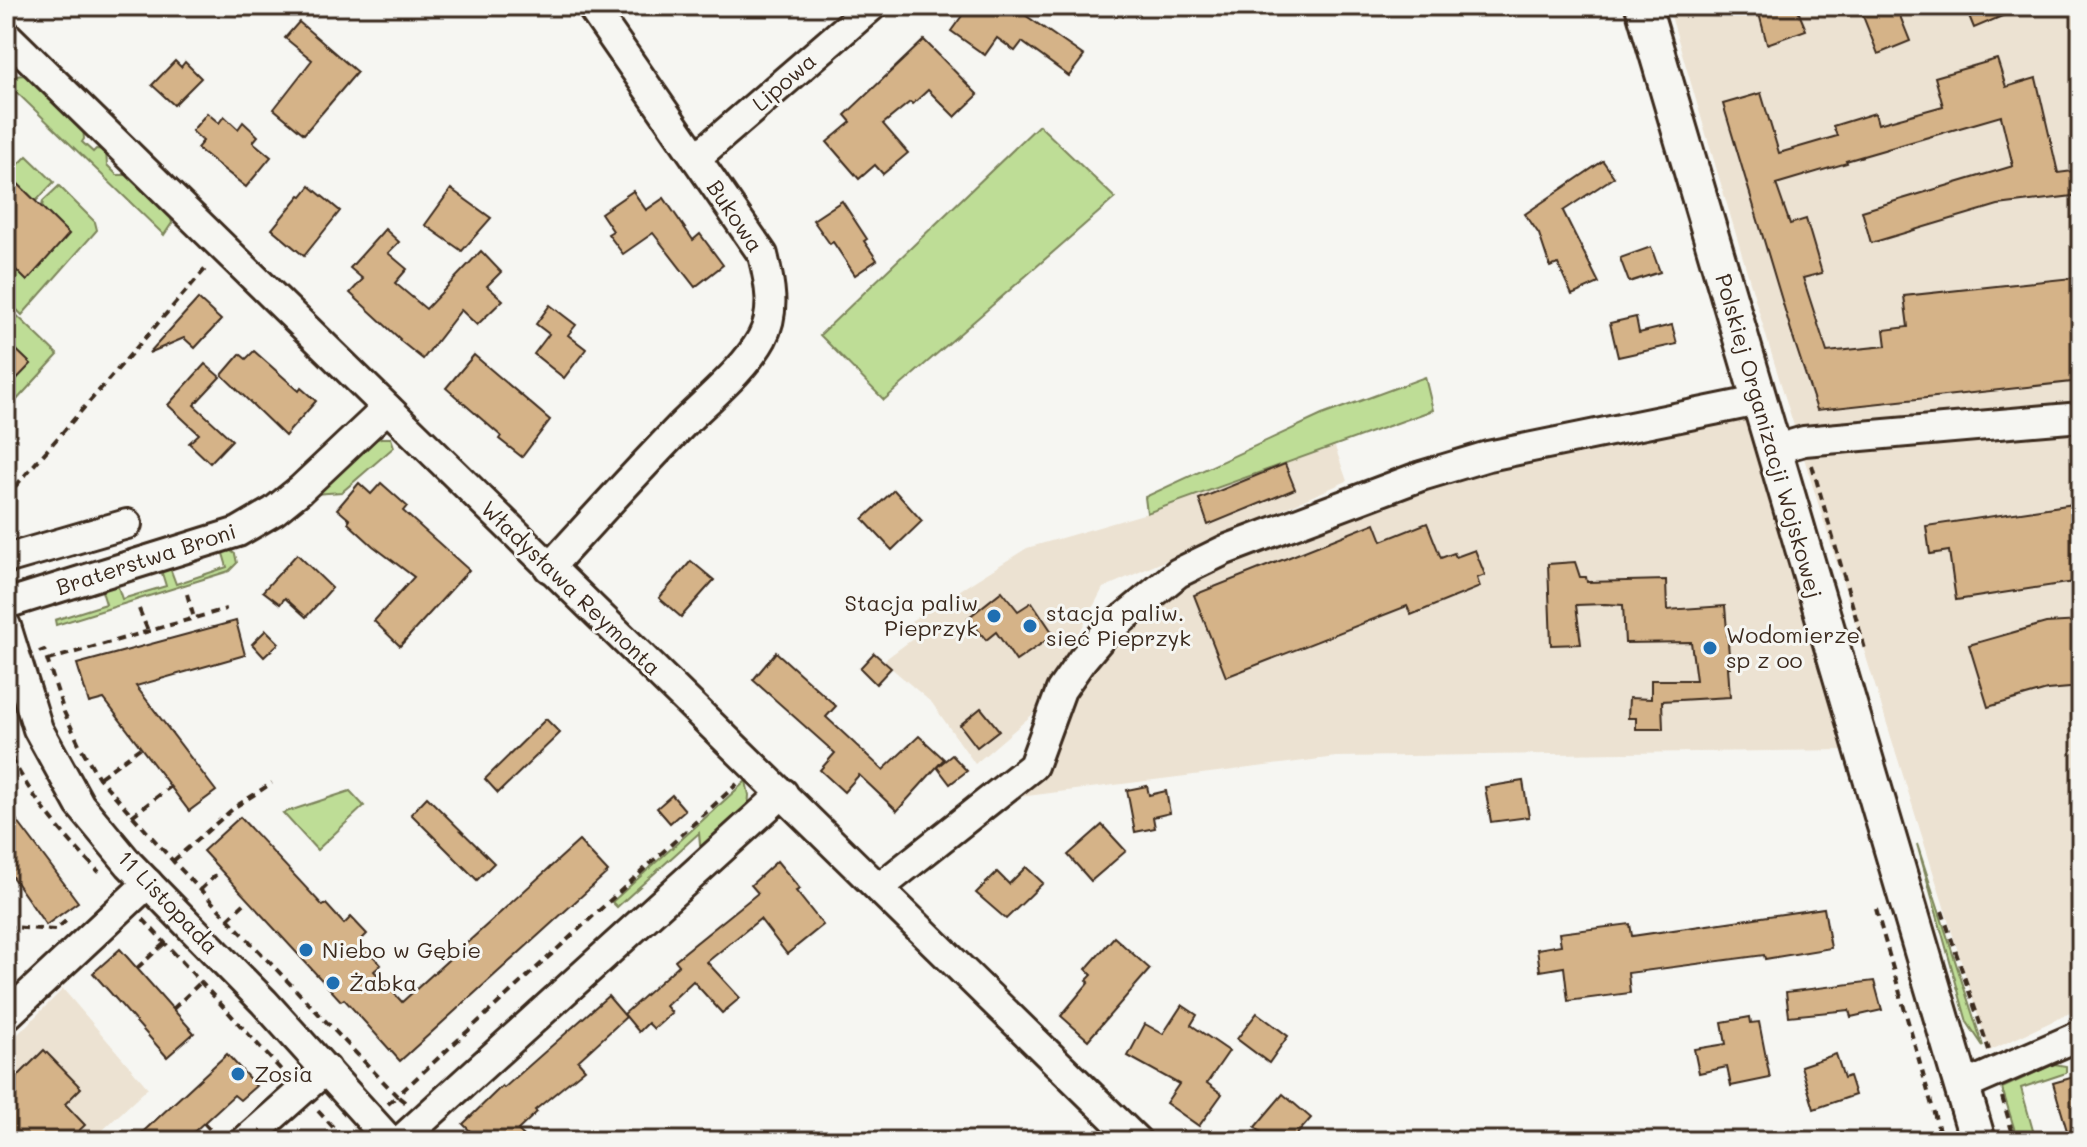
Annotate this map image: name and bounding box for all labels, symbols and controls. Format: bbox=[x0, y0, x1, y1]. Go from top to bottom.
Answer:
street label: Lipowa bbox=[746, 46, 822, 117]
street label: Bukowa bbox=[701, 174, 770, 257]
street label: Polskiej Organizacji Wojskowej bbox=[1709, 270, 1830, 602]
street label: Władysława Reymonta bbox=[475, 494, 668, 681]
street label: Braterstwa Broni bbox=[52, 516, 240, 601]
place label: Stacja paliw Pieprzyk bbox=[845, 588, 978, 642]
place label: stacja paliw. sieć Pieprzyk bbox=[1046, 598, 1191, 652]
marker: Stacja paliw Pieprzyk bbox=[985, 607, 1003, 625]
marker: stacja paliw. sieć Pieprzyk bbox=[1021, 617, 1039, 635]
place label: Wodomierze sp z oo bbox=[1726, 620, 1860, 674]
marker: Wodomierze sp z oo bbox=[1701, 639, 1719, 657]
street label: 11 Listopada bbox=[112, 844, 225, 960]
place label: Niebo w Gębie bbox=[322, 935, 481, 964]
marker: Niebo w Gębie bbox=[297, 941, 315, 959]
place label: Żabka bbox=[349, 968, 417, 997]
marker: Żabka bbox=[324, 974, 342, 992]
place label: Zosia bbox=[254, 1059, 313, 1088]
marker: Zosia bbox=[229, 1065, 247, 1083]

